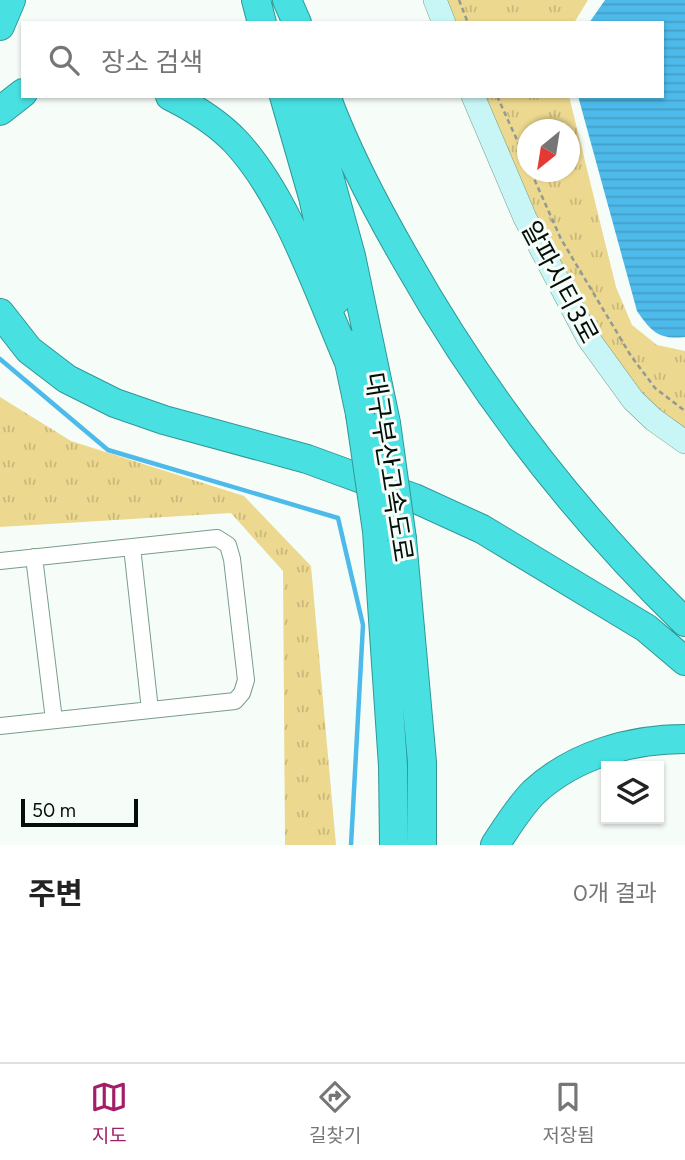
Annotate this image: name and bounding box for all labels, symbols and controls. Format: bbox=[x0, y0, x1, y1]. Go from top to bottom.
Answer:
search box bbox=[21, 21, 664, 98]
icon: search bbox=[45, 41, 83, 79]
text: 장소 검색 bbox=[101, 46, 203, 78]
north arrow bbox=[517, 119, 580, 182]
street label: 알파시티3로 bbox=[514, 215, 606, 349]
street label: 대구부산고속도로 bbox=[358, 370, 420, 564]
map controls bbox=[601, 761, 664, 824]
button: layers bbox=[601, 761, 664, 824]
scale bar bbox=[21, 796, 138, 828]
text: 50 m bbox=[32, 799, 76, 822]
text: 주변 bbox=[28, 875, 83, 912]
text: 0개 결과 bbox=[573, 879, 657, 907]
tab: 지도 bbox=[90, 1078, 128, 1147]
tab: 길찾기 bbox=[309, 1078, 361, 1147]
tab: 저장됨 bbox=[542, 1078, 595, 1147]

